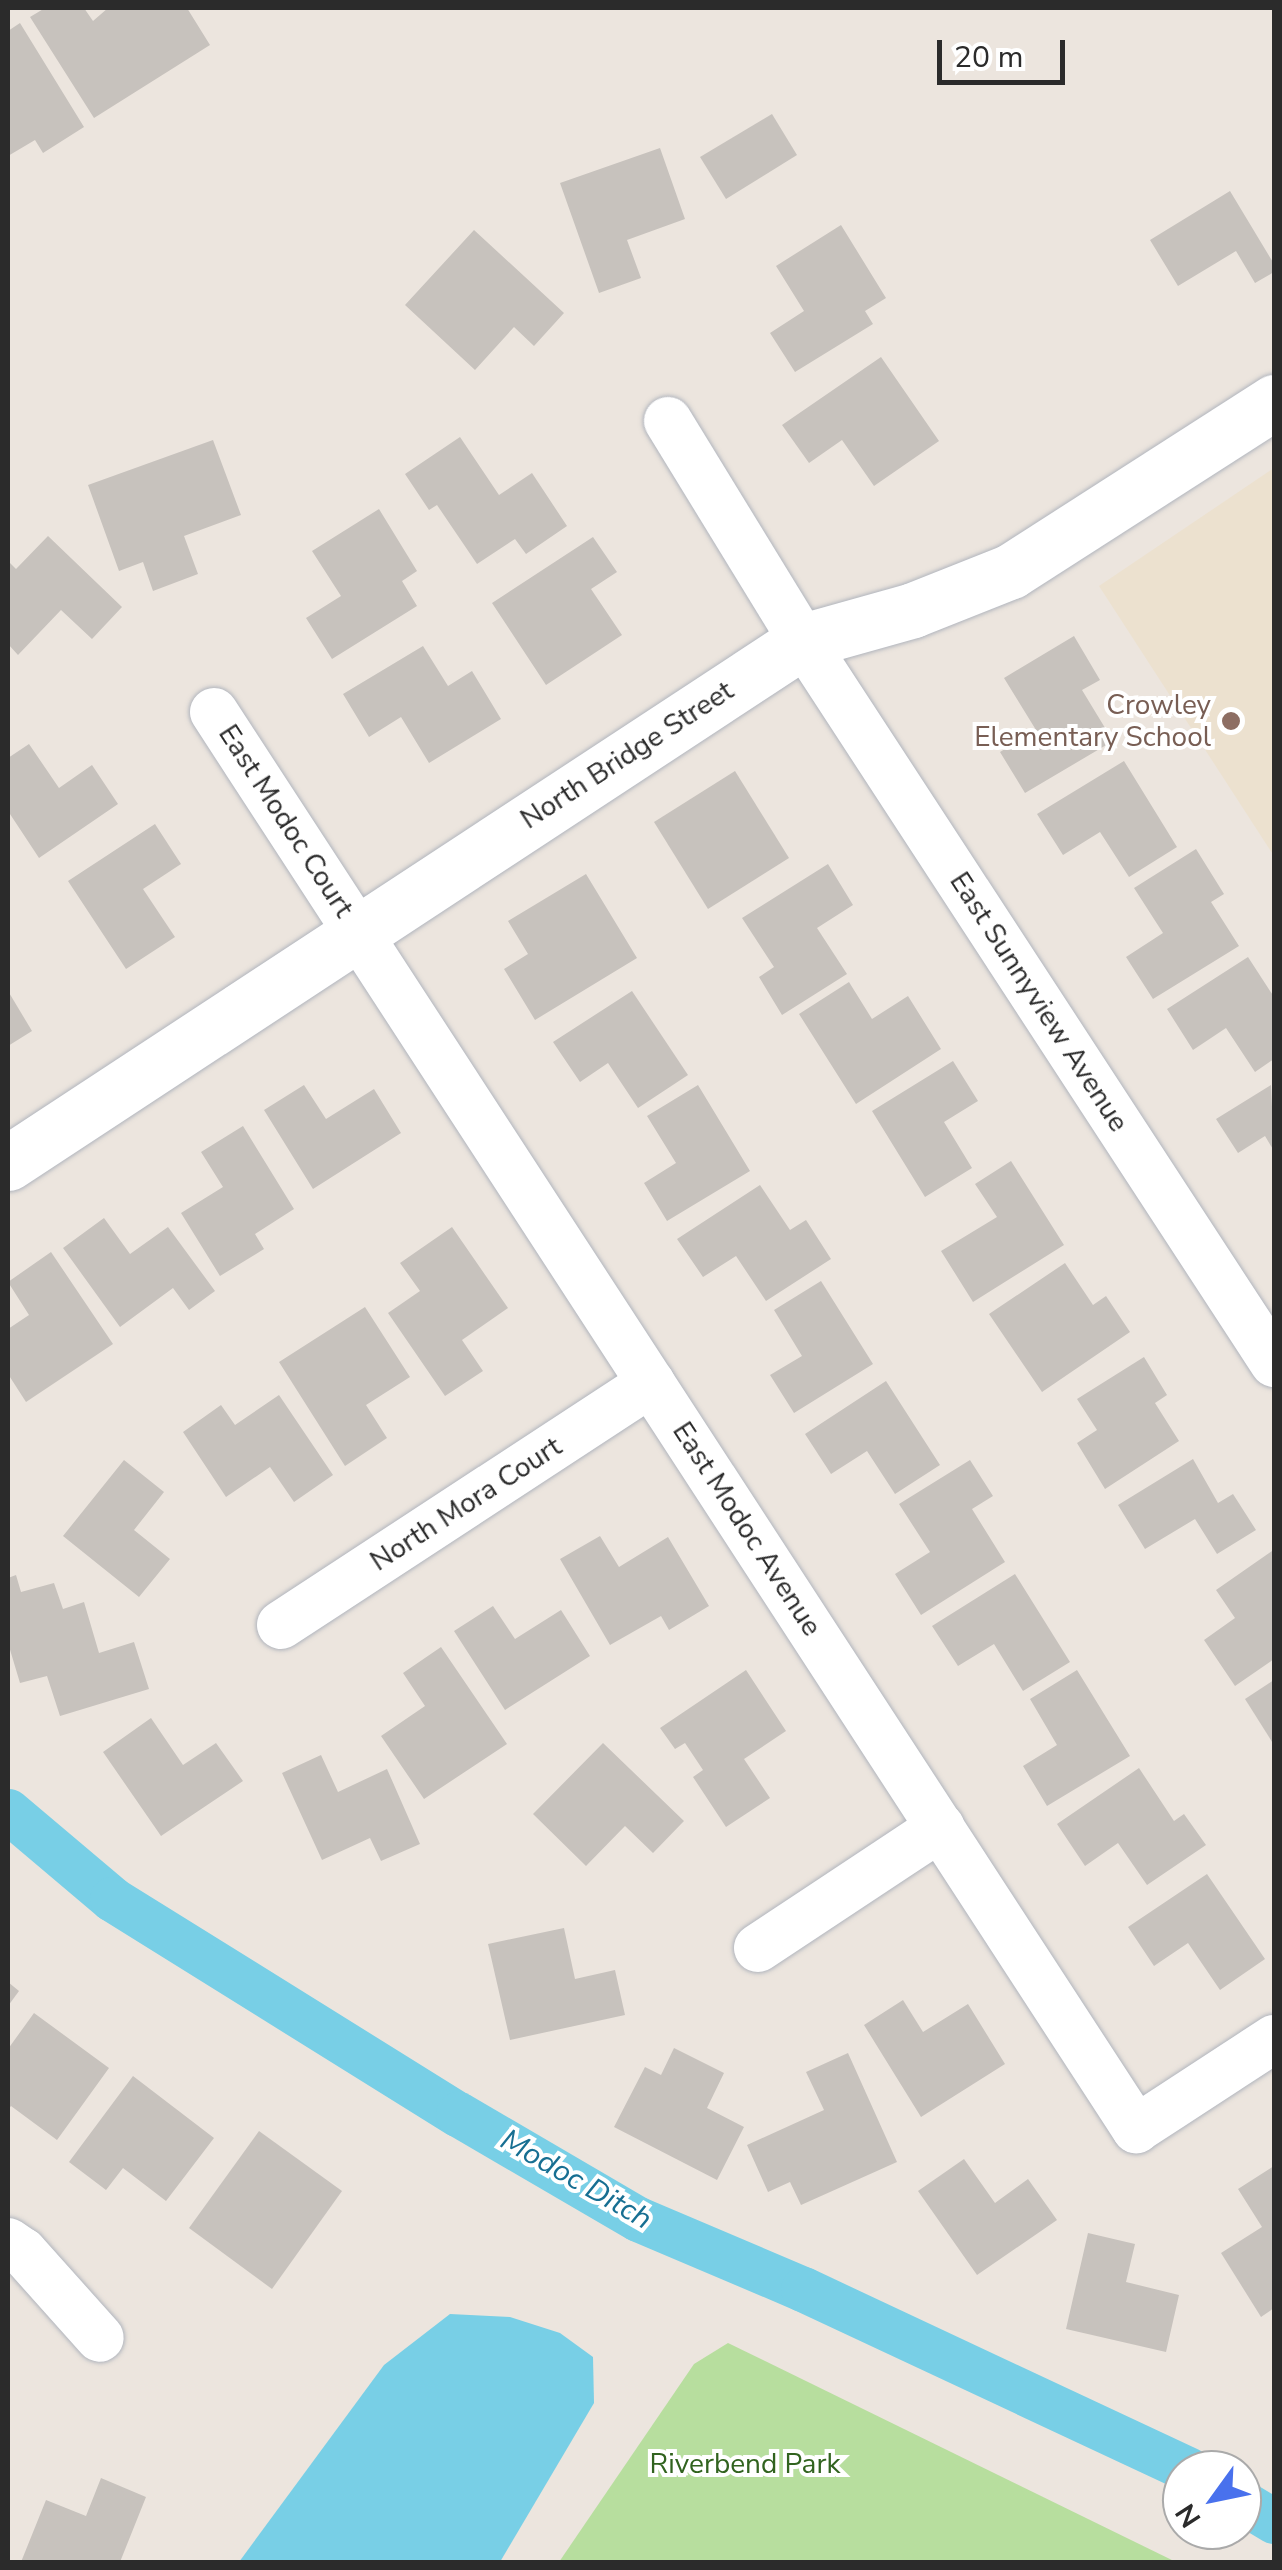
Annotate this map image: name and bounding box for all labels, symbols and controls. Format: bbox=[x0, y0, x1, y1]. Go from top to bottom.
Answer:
scale bar bbox=[942, 20, 1070, 82]
text: 20 m bbox=[954, 37, 1023, 78]
street label: North Bridge Street bbox=[514, 674, 740, 836]
place label: Crowley Elementary School bbox=[974, 688, 1211, 754]
marker: Crowley Elementary School bbox=[1220, 710, 1242, 732]
street label: East Modoc Court bbox=[211, 719, 361, 923]
street label: East Sunnyview Avenue bbox=[943, 866, 1135, 1138]
street label: East Modoc Avenue bbox=[665, 1416, 829, 1642]
street label: North Mora Court bbox=[364, 1430, 568, 1578]
water label: Modoc Ditch bbox=[494, 2122, 658, 2238]
park label: Riverbend Park bbox=[650, 2447, 840, 2481]
north arrow bbox=[1162, 2450, 1262, 2550]
text: N bbox=[1167, 2496, 1210, 2534]

